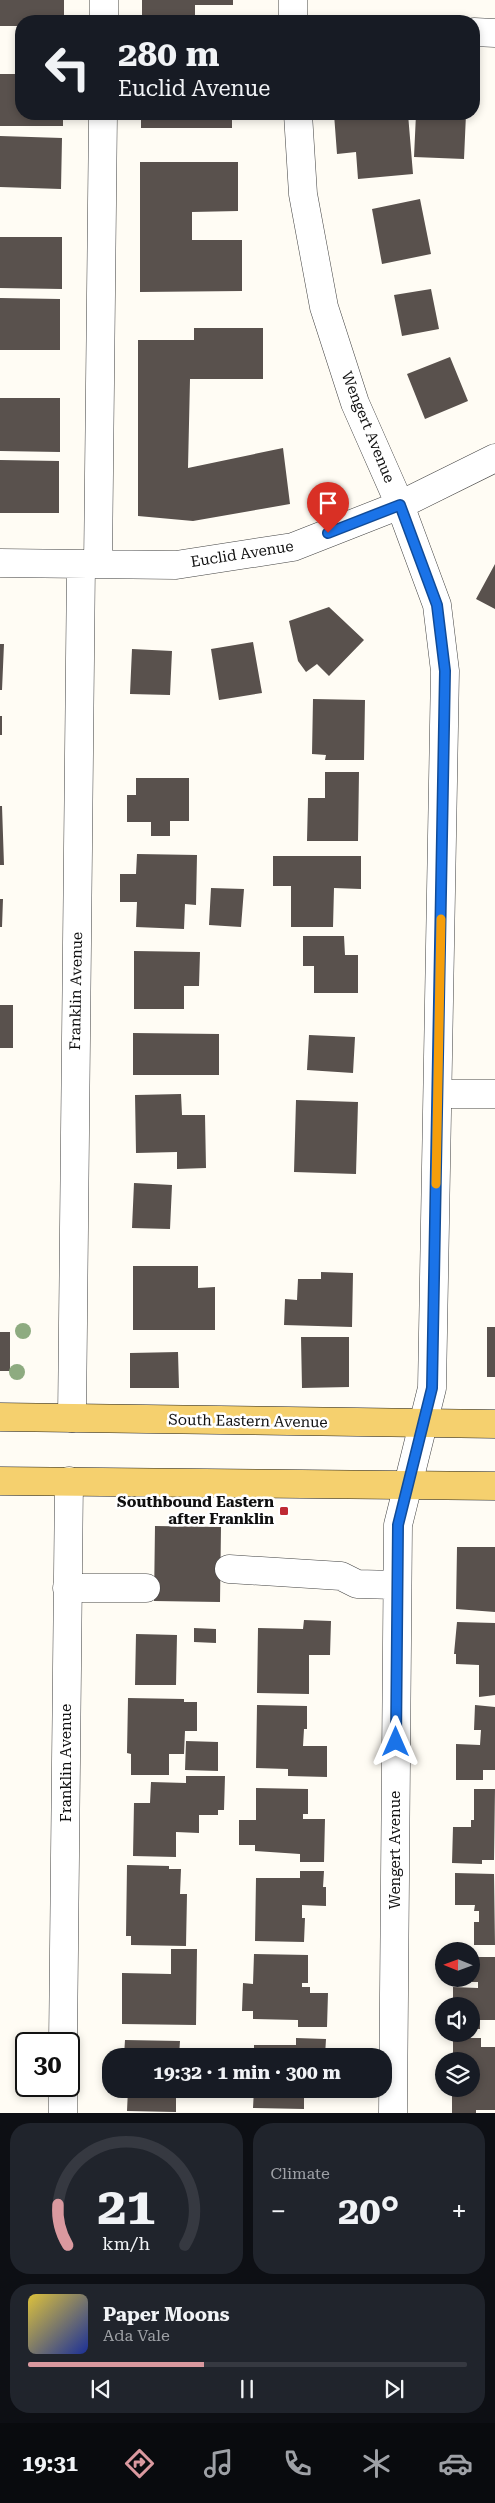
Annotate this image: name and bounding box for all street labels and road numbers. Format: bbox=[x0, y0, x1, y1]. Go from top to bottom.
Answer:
street label: Wengert Avenue bbox=[337, 369, 399, 485]
street label: Euclid Avenue bbox=[189, 537, 295, 571]
street label: Franklin Avenue bbox=[66, 932, 86, 1050]
street label: South Eastern Avenue bbox=[168, 1411, 328, 1431]
street label: Franklin Avenue bbox=[57, 1704, 75, 1822]
street label: Wengert Avenue bbox=[386, 1791, 404, 1909]

